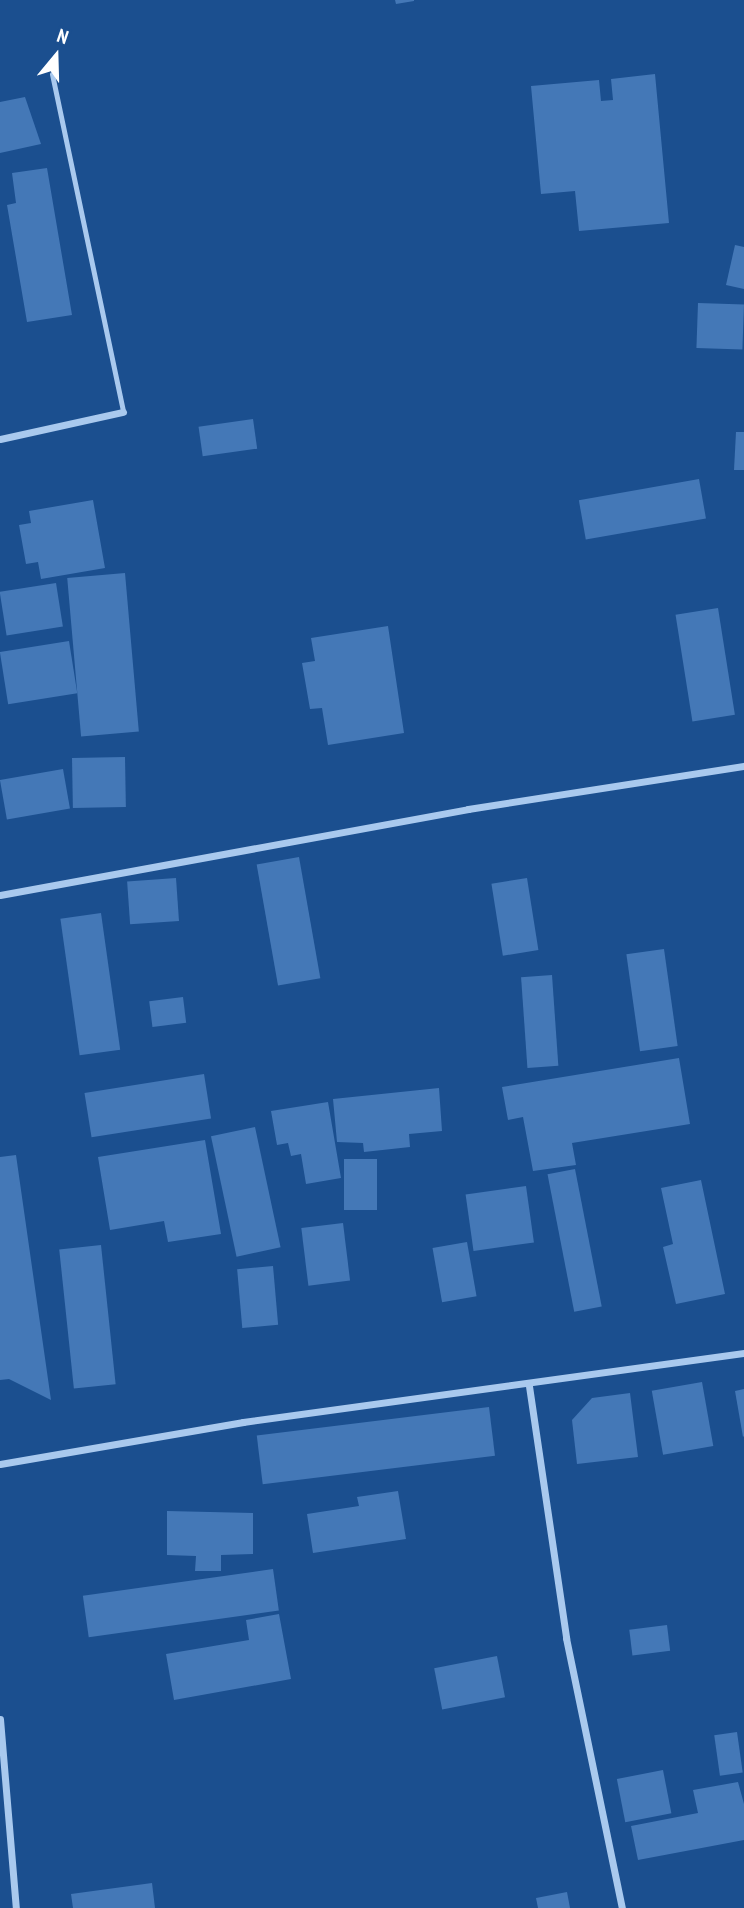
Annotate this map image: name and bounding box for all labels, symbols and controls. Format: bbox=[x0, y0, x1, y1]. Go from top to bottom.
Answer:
north arrow bbox=[21, 21, 91, 91]
text: N bbox=[54, 23, 72, 49]

